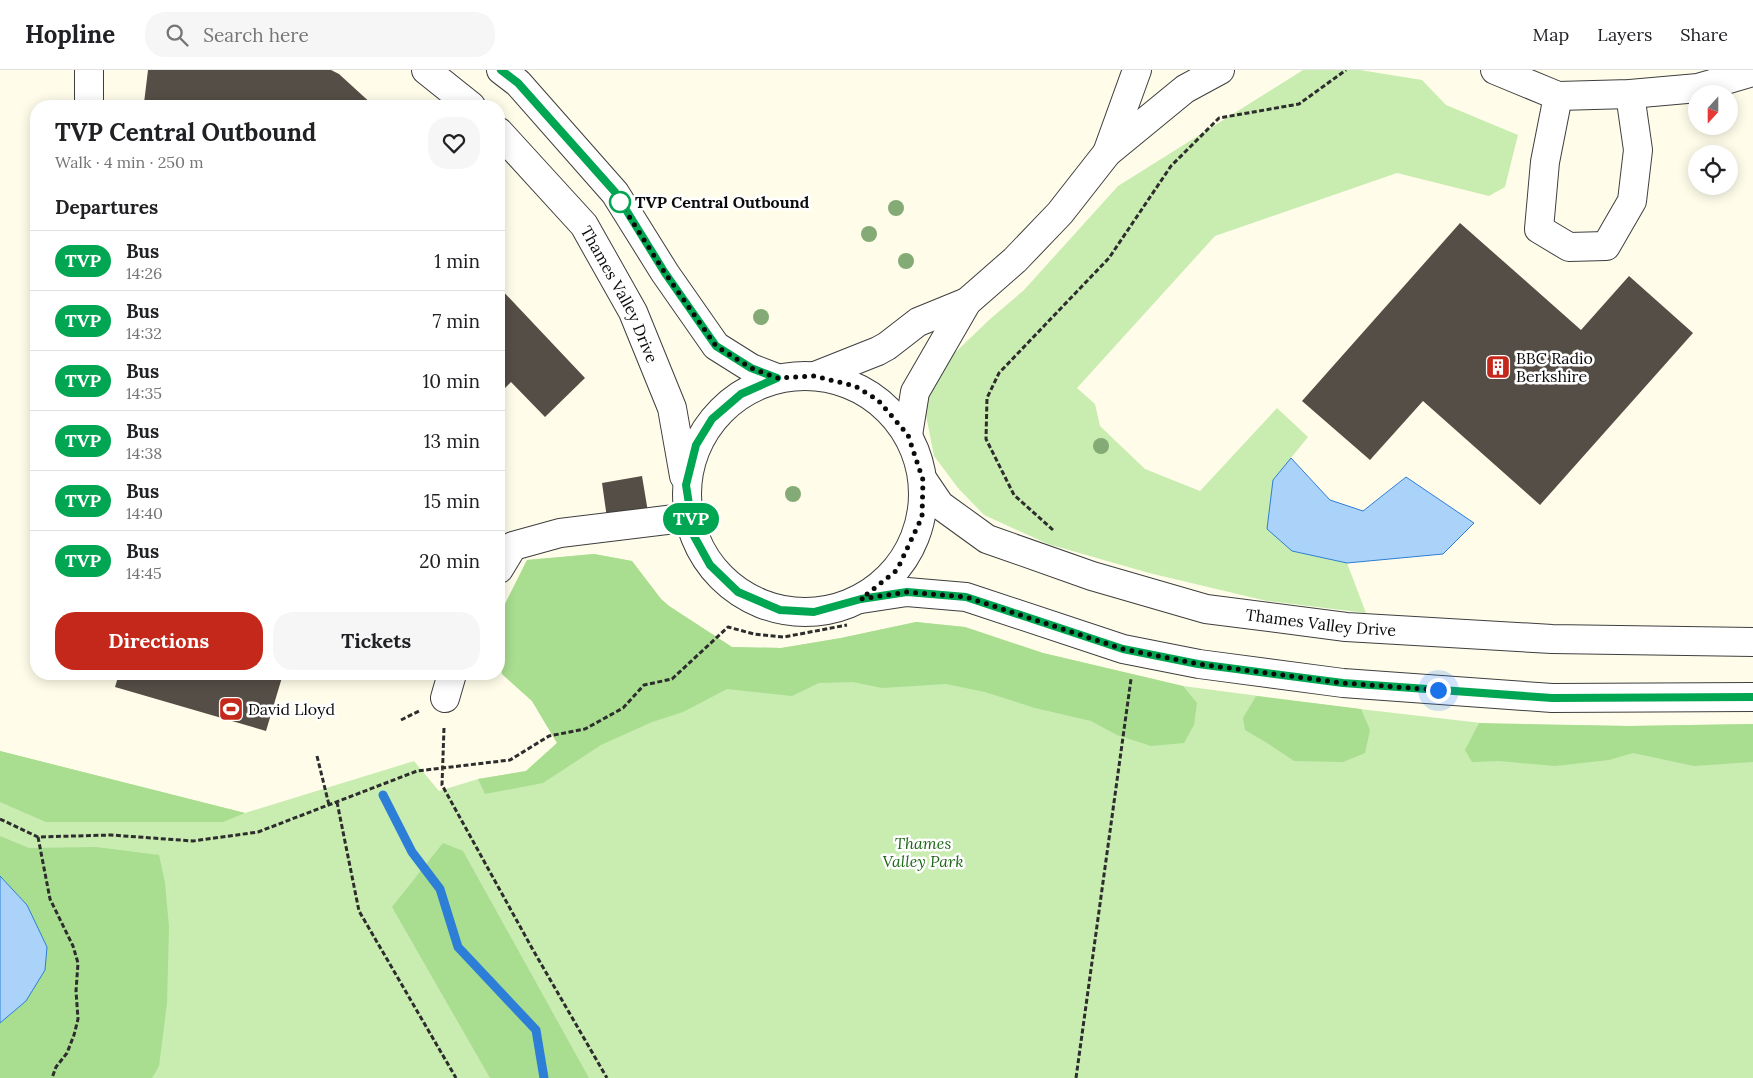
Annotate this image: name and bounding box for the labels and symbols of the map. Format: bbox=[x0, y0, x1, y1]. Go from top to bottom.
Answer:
north arrow bbox=[1688, 85, 1738, 135]
marker: TVP Central Outbound bbox=[609, 191, 631, 213]
place label: TVP Central Outbound bbox=[635, 192, 810, 212]
street label: Thames Valley Drive bbox=[576, 222, 663, 366]
place label: BBC Radio Berkshire bbox=[1516, 348, 1593, 386]
building icon: BBC Radio Berkshire bbox=[1485, 354, 1511, 380]
line badge: TVP bbox=[662, 503, 720, 535]
street label: Thames Valley Drive bbox=[1245, 604, 1397, 640]
your location bbox=[1426, 678, 1451, 703]
sports icon: David Lloyd bbox=[218, 696, 244, 722]
place label: David Lloyd bbox=[248, 699, 335, 719]
park label: Thames Valley Park bbox=[883, 833, 963, 871]

